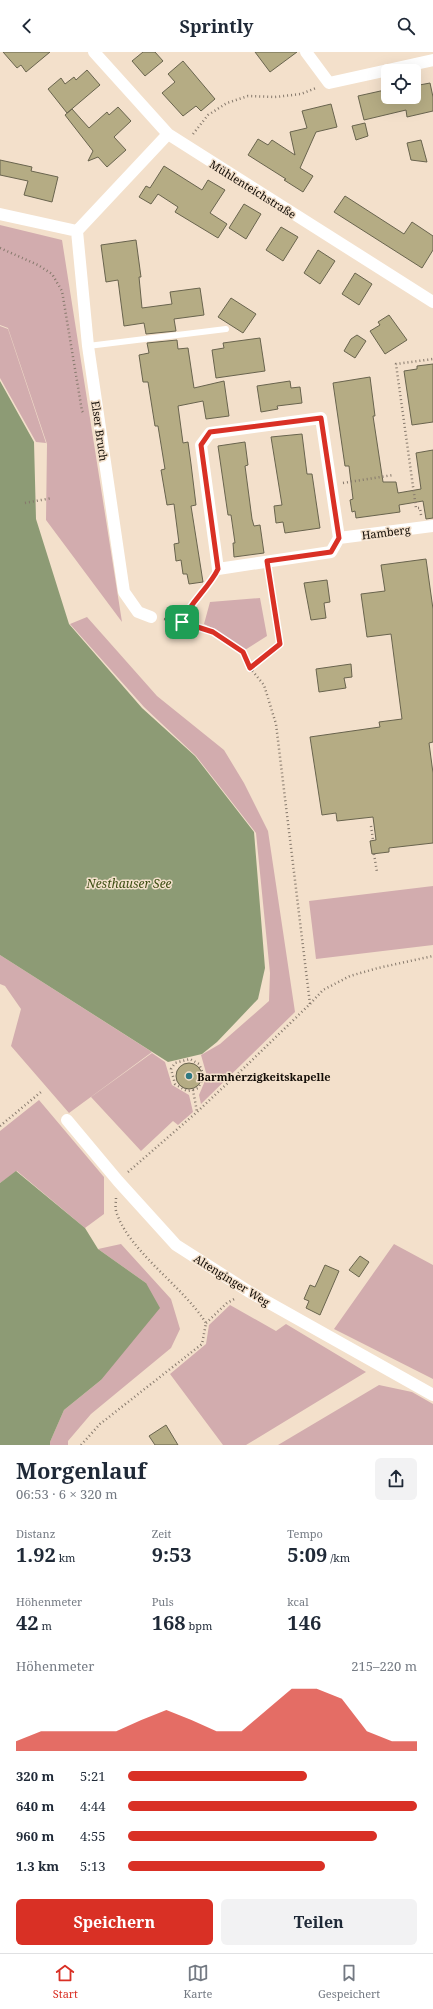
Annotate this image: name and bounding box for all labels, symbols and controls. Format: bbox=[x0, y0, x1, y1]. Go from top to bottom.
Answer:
text: Sprintly bbox=[180, 14, 253, 38]
icon: back bbox=[16, 15, 38, 37]
icon: search bbox=[395, 15, 417, 37]
map controls bbox=[381, 64, 421, 104]
button: locate bbox=[381, 64, 421, 104]
street label: Mühlenteichstraße bbox=[207, 156, 299, 222]
street label: Elser Bruch bbox=[88, 400, 112, 462]
street label: Hamberg bbox=[361, 522, 411, 542]
pin bbox=[165, 605, 199, 639]
icon: arrive bbox=[171, 611, 193, 633]
water label: Nesthauser See bbox=[86, 875, 172, 892]
place label: Barmherzigkeitskapelle bbox=[197, 1069, 331, 1084]
marker: Barmherzigkeitskapelle bbox=[184, 1071, 194, 1081]
street label: Altenginger Weg bbox=[191, 1251, 273, 1309]
text: Morgenlauf bbox=[16, 1455, 146, 1485]
button: share bbox=[375, 1458, 417, 1500]
text: 06:53 · 6 × 320 m bbox=[16, 1485, 118, 1503]
text: Distanz bbox=[16, 1526, 55, 1541]
text: Zeit bbox=[152, 1526, 171, 1541]
text: Tempo bbox=[287, 1526, 323, 1541]
text: 1.92 bbox=[16, 1541, 56, 1568]
text: 9:53 bbox=[152, 1541, 192, 1568]
text: 5:09 bbox=[287, 1541, 327, 1568]
text: km bbox=[56, 1550, 75, 1565]
text: /km bbox=[327, 1550, 350, 1565]
text: Höhenmeter bbox=[16, 1594, 82, 1609]
text: Puls bbox=[152, 1594, 174, 1609]
text: kcal bbox=[287, 1594, 309, 1609]
text: 42 bbox=[16, 1609, 39, 1636]
text: 168 bbox=[152, 1609, 186, 1636]
text: 146 bbox=[287, 1609, 321, 1636]
text: m bbox=[39, 1618, 52, 1633]
text: bpm bbox=[186, 1618, 212, 1633]
text: Höhenmeter bbox=[16, 1657, 94, 1675]
text: 215–220 m bbox=[351, 1657, 417, 1675]
text: 320 m bbox=[16, 1767, 54, 1785]
text: 5:21 bbox=[80, 1767, 106, 1785]
text: 640 m bbox=[16, 1797, 54, 1815]
text: 4:44 bbox=[80, 1797, 106, 1815]
text: 960 m bbox=[16, 1827, 54, 1845]
text: 4:55 bbox=[80, 1827, 106, 1845]
text: 1.3 km bbox=[16, 1857, 59, 1875]
text: 5:13 bbox=[80, 1857, 106, 1875]
button: Speichern bbox=[16, 1899, 213, 1945]
button: Teilen bbox=[221, 1899, 417, 1945]
tab: Start bbox=[53, 1962, 78, 2001]
tab: Karte bbox=[184, 1962, 212, 2001]
tab: Gespeichert bbox=[318, 1962, 380, 2001]

